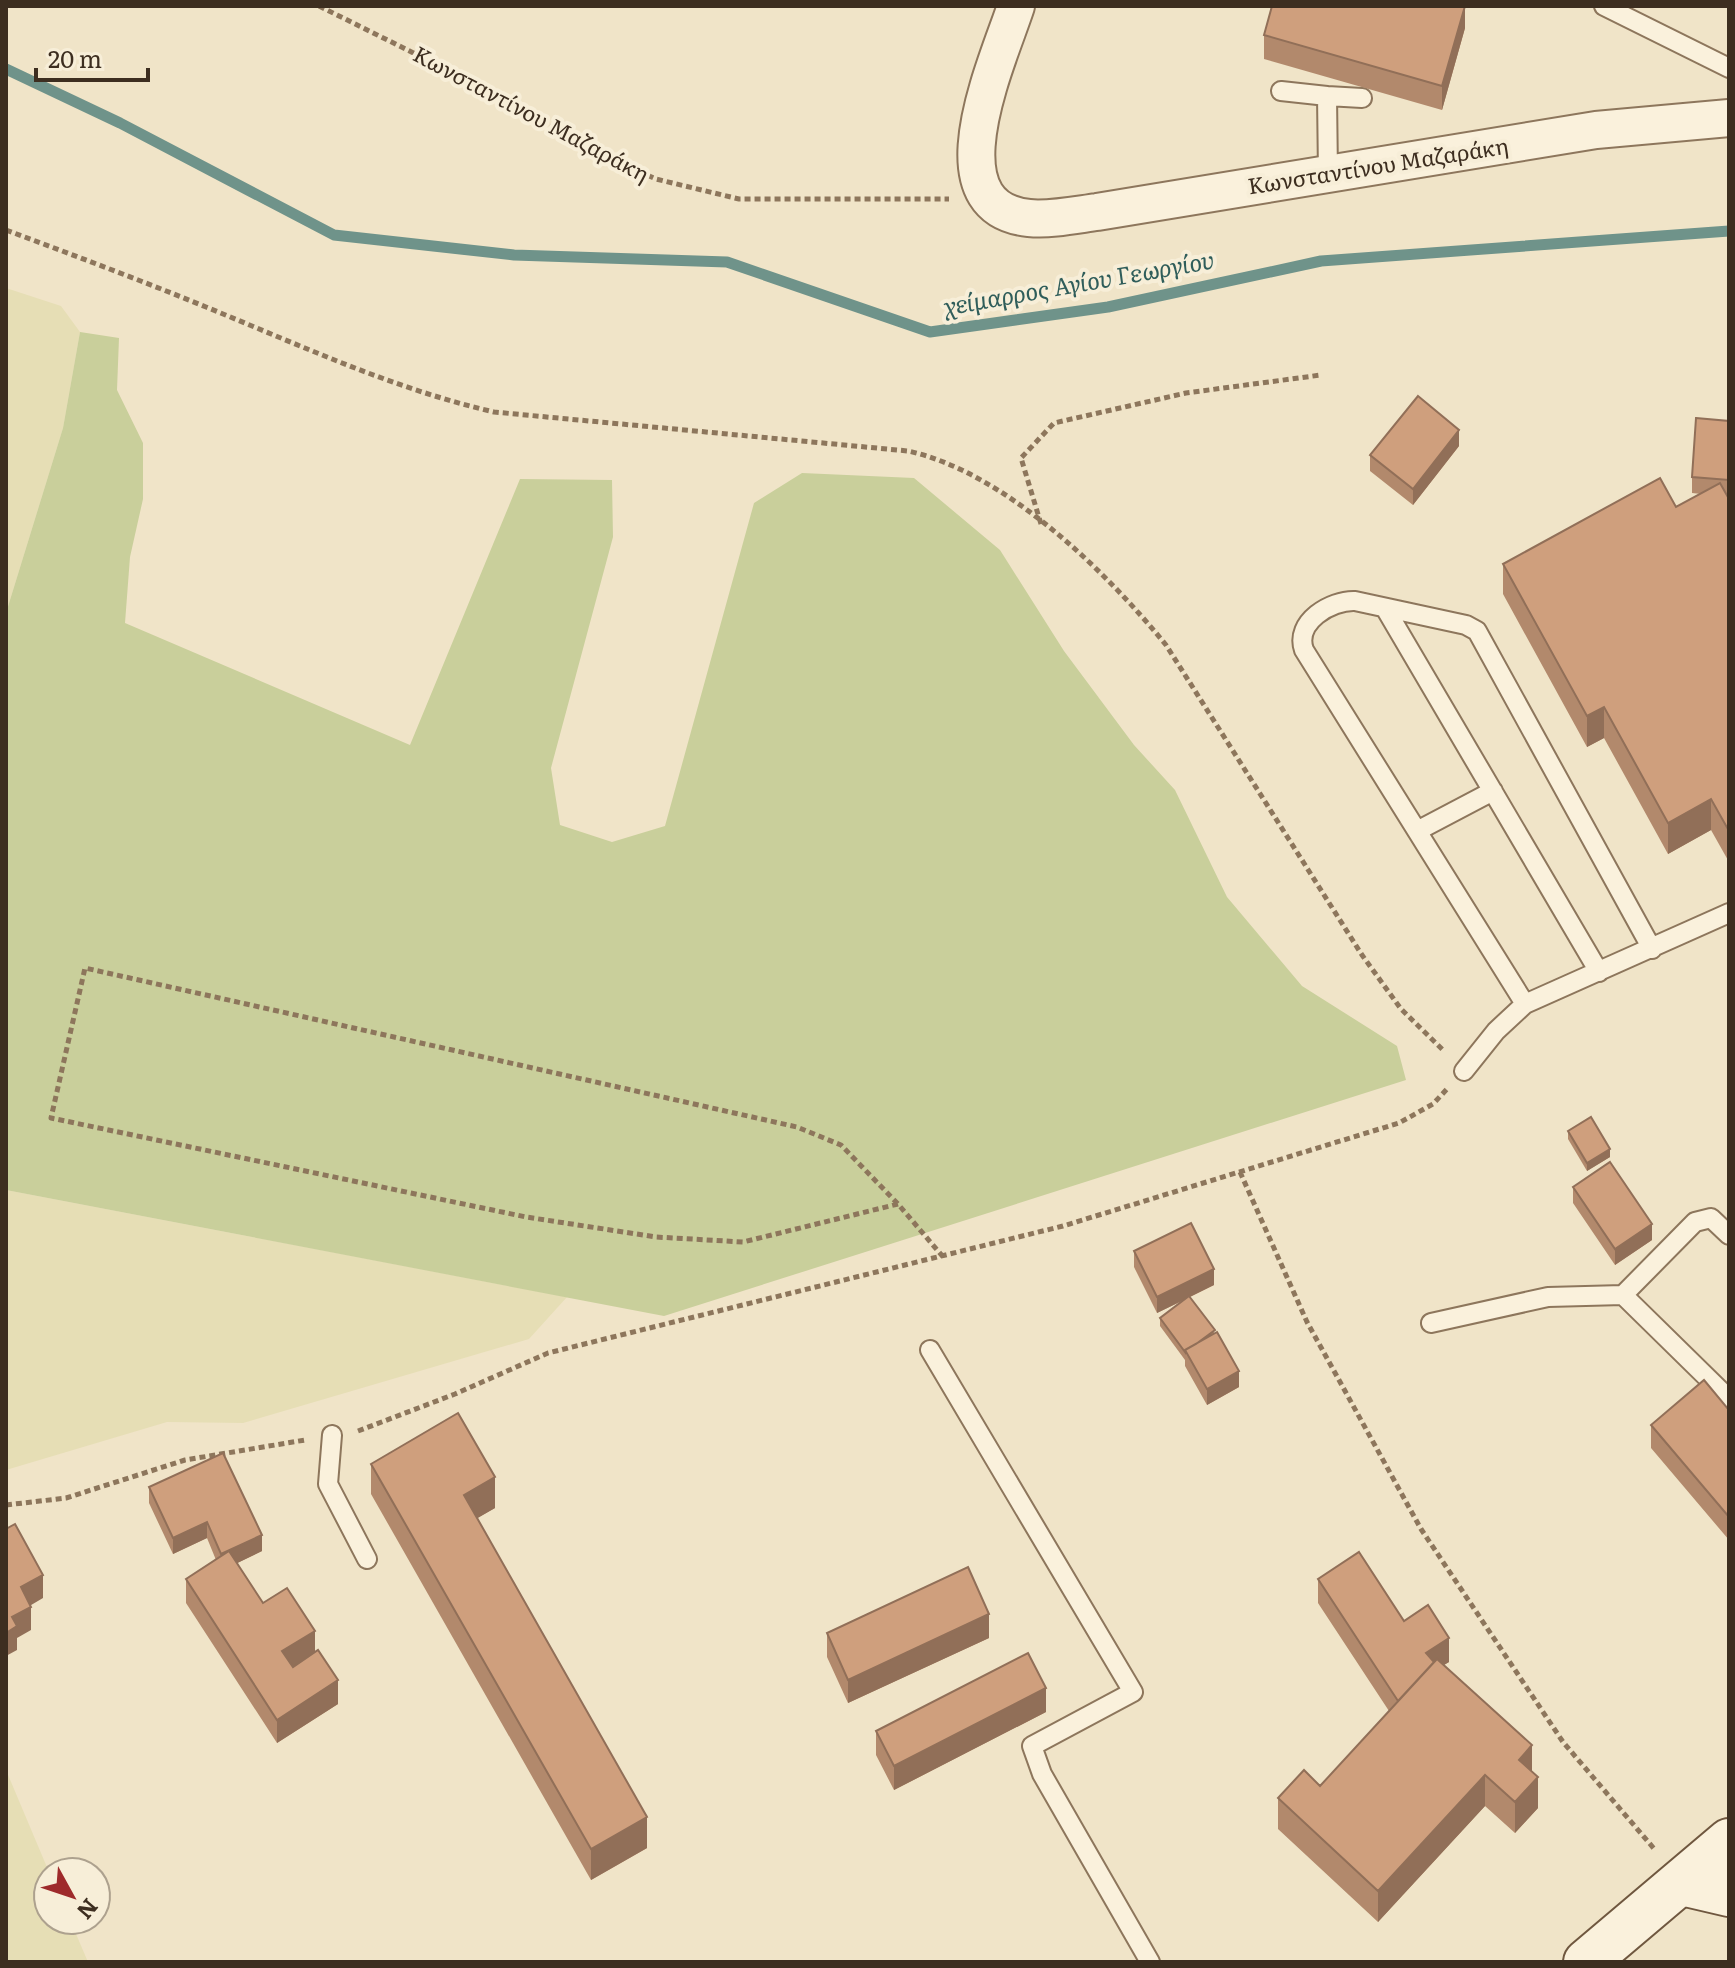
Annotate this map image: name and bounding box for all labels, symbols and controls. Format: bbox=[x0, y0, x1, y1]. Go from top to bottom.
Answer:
scale bar bbox=[36, 32, 148, 82]
street label: Κωνσταντίνου Μαζαράκη bbox=[408, 36, 656, 189]
text: 20 m bbox=[48, 40, 102, 75]
street label: Κωνσταντίνου Μαζαράκη bbox=[1245, 128, 1510, 201]
water label: χείμαρρος Αγίου Γεωργίου bbox=[940, 240, 1217, 323]
north arrow bbox=[32, 1856, 112, 1936]
text: N bbox=[70, 1892, 107, 1927]

